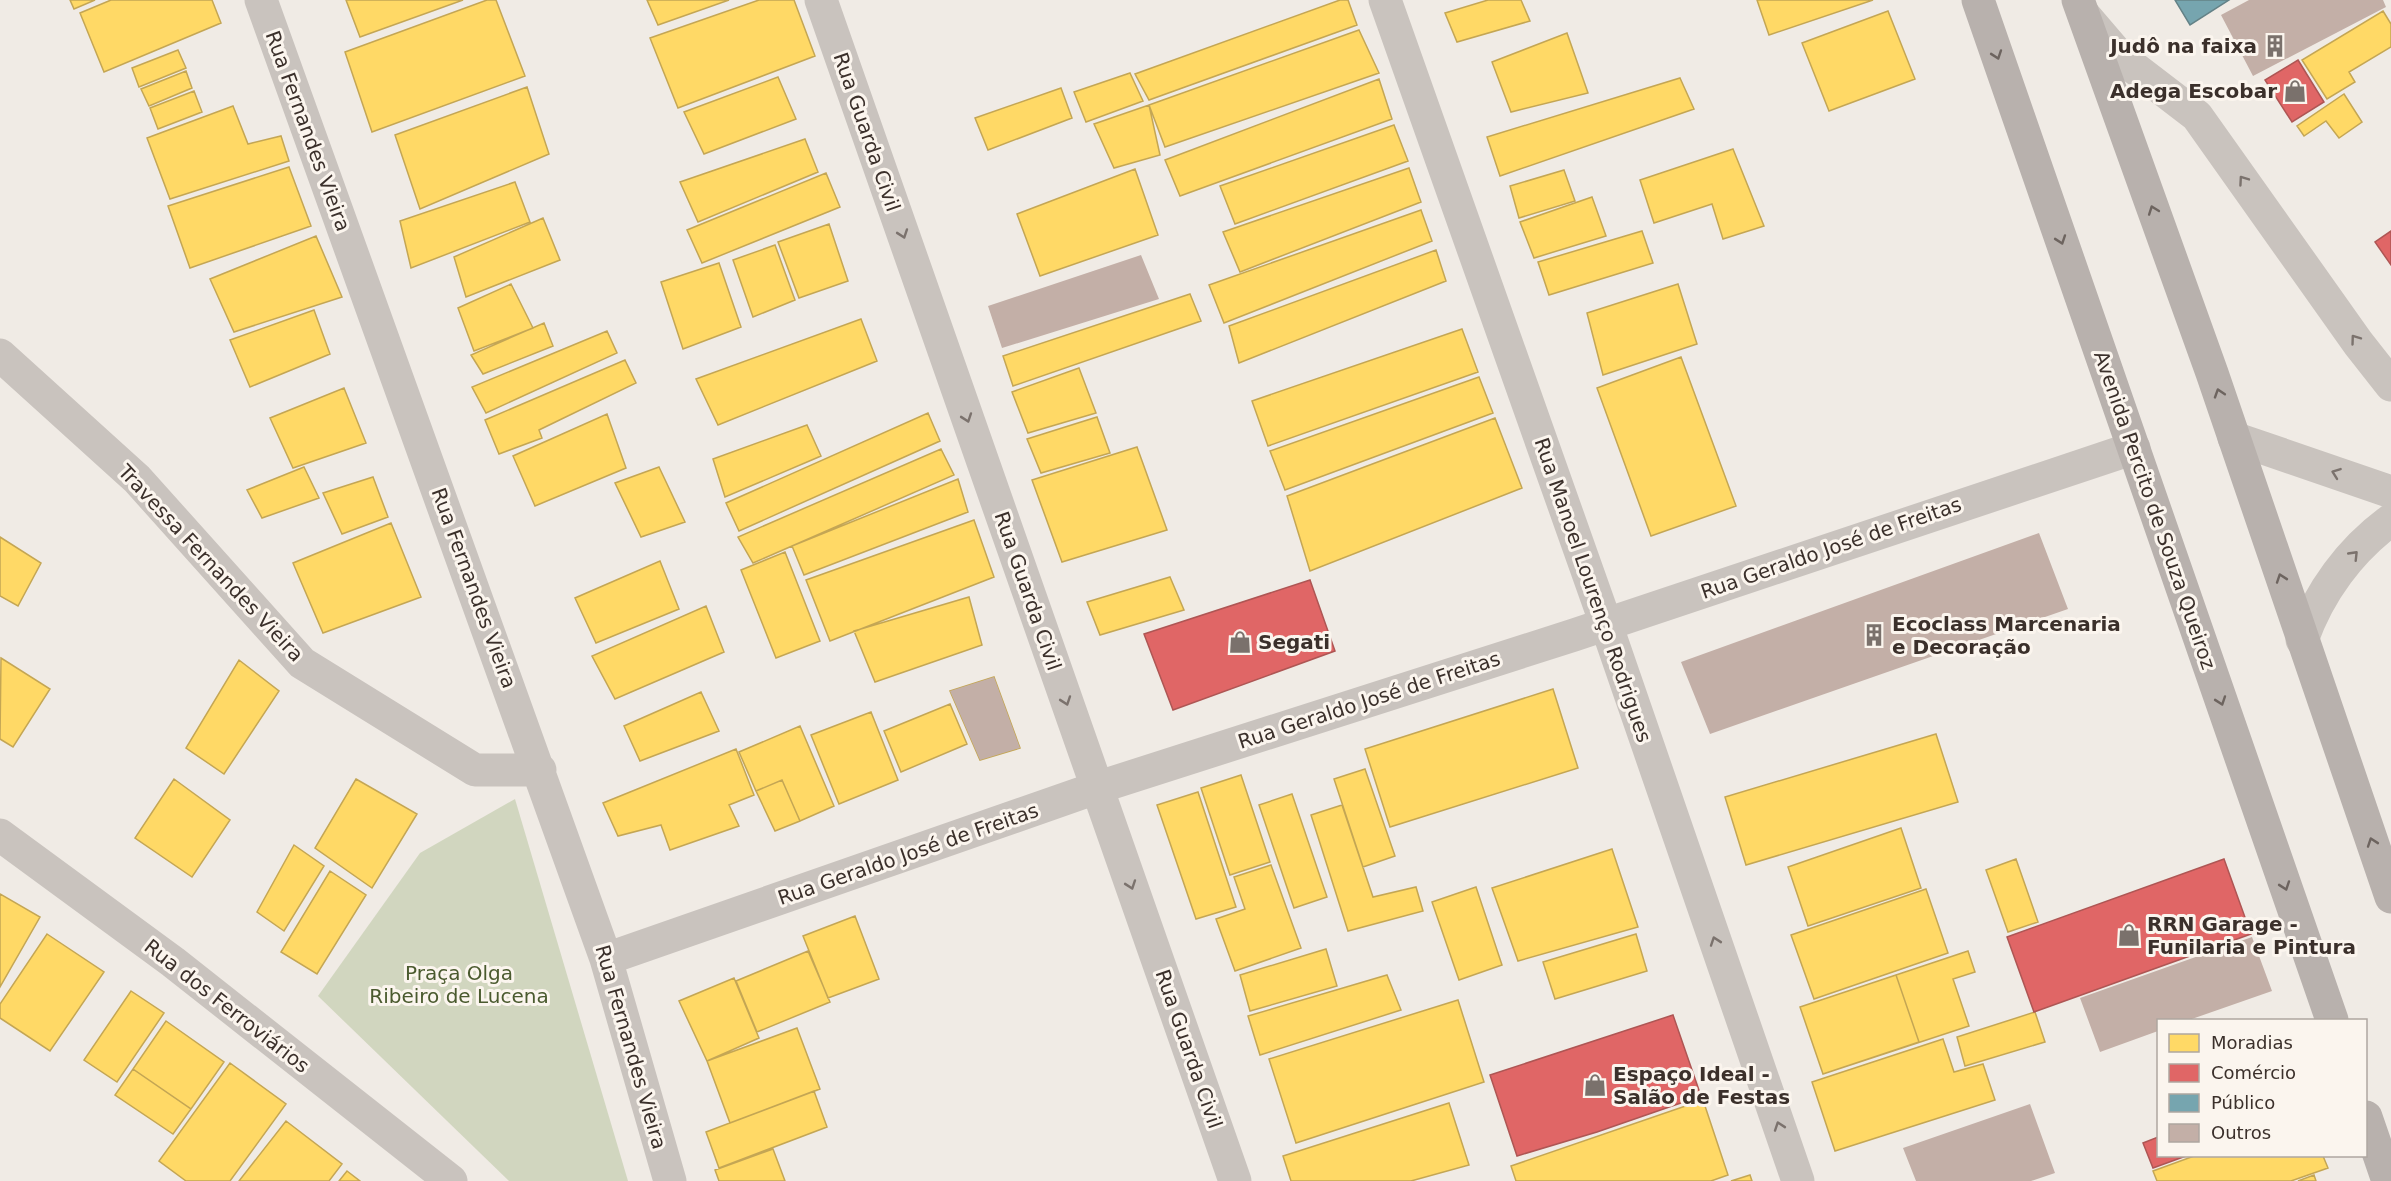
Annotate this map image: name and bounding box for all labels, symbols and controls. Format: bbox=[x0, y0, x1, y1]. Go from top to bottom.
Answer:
street label: Rua Fernandes Vieira bbox=[261, 28, 355, 234]
building icon: Judô na faixa bbox=[2262, 33, 2288, 59]
place label: Judô na faixa bbox=[2108, 34, 2257, 58]
street label: Rua Guarda Civil bbox=[829, 49, 905, 215]
one-way arrow bbox=[1989, 49, 2002, 60]
shop icon: Adega Escobar bbox=[2282, 78, 2308, 104]
place label: Adega Escobar bbox=[2110, 79, 2277, 103]
one-way arrow bbox=[2239, 176, 2250, 187]
one-way arrow bbox=[2148, 205, 2161, 216]
one-way arrow bbox=[895, 228, 908, 239]
one-way arrow bbox=[2053, 234, 2066, 244]
one-way arrow bbox=[2351, 335, 2362, 346]
street label: Avenida Percito de Souza Queiroz bbox=[2089, 347, 2221, 673]
one-way arrow bbox=[2214, 388, 2227, 399]
one-way arrow bbox=[960, 412, 973, 423]
street label: Rua Manoel Lourenço Rodrigues bbox=[1529, 434, 1657, 746]
street label: Travessa Fernandes Vieira bbox=[113, 459, 309, 666]
one-way arrow bbox=[2331, 468, 2342, 481]
street label: Rua Fernandes Vieira bbox=[427, 485, 521, 691]
street label: Rua Geraldo José de Freitas bbox=[1697, 492, 1965, 604]
street label: Rua Guarda Civil bbox=[990, 508, 1066, 674]
one-way arrow bbox=[2346, 551, 2357, 562]
one-way arrow bbox=[2276, 573, 2289, 584]
place label: Ecoclass Marcenaria e Decoração bbox=[1892, 612, 2121, 659]
building icon: Ecoclass Marcenaria e Decoração bbox=[1861, 622, 1887, 648]
shop icon: Segati bbox=[1227, 629, 1253, 655]
place label: Segati bbox=[1258, 630, 1330, 654]
street label: Rua Geraldo José de Freitas bbox=[1235, 646, 1503, 754]
one-way arrow bbox=[1059, 695, 1071, 706]
one-way arrow bbox=[2214, 696, 2227, 706]
street label: Rua Geraldo José de Freitas bbox=[774, 798, 1042, 910]
one-way arrow bbox=[2367, 837, 2379, 848]
one-way arrow bbox=[1123, 879, 1136, 890]
one-way arrow bbox=[2278, 880, 2291, 891]
place label: RRN Garage - Funilaria e Pintura bbox=[2147, 912, 2356, 959]
shop icon: RRN Garage - Funilaria e Pintura bbox=[2116, 922, 2142, 948]
street label: Rua dos Ferroviários bbox=[140, 934, 314, 1078]
one-way arrow bbox=[1710, 936, 1723, 947]
street label: Rua Fernandes Vieira bbox=[590, 942, 672, 1152]
park label: Praça Olga Ribeiro de Lucena bbox=[369, 961, 549, 1008]
street label: Rua Guarda Civil bbox=[1151, 966, 1227, 1132]
legend bbox=[2157, 1019, 2367, 1157]
text: Moradias bbox=[2211, 1032, 2293, 1053]
place label: Espaço Ideal - Salão de Festas bbox=[1613, 1062, 1790, 1109]
text: Comércio bbox=[2211, 1062, 2296, 1083]
shop icon: Espaço Ideal - Salão de Festas bbox=[1582, 1072, 1608, 1098]
text: Público bbox=[2211, 1092, 2275, 1113]
one-way arrow bbox=[1773, 1121, 1786, 1132]
text: Outros bbox=[2211, 1122, 2271, 1143]

